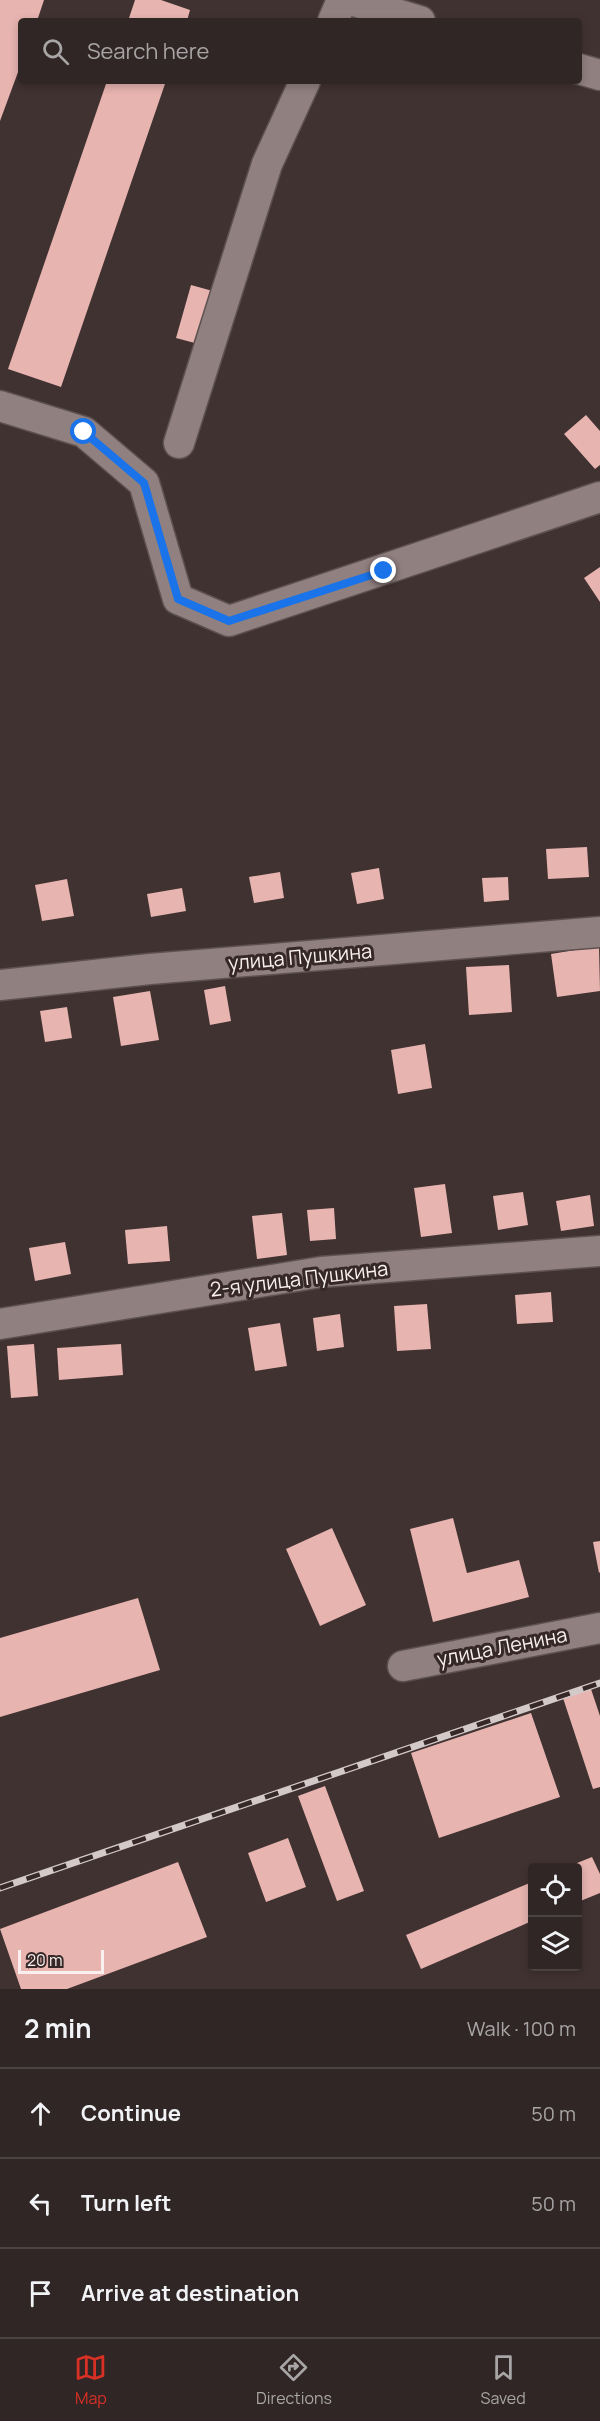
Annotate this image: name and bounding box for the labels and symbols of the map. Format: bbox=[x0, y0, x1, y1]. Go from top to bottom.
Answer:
route start bbox=[70, 418, 96, 444]
route end bbox=[370, 557, 396, 583]
street label: улица Пушкина bbox=[227, 937, 373, 976]
street label: 2-я улица Пушкина bbox=[208, 1254, 389, 1303]
street label: улица Ленина bbox=[434, 1621, 569, 1672]
scale bar bbox=[18, 1947, 104, 1974]

